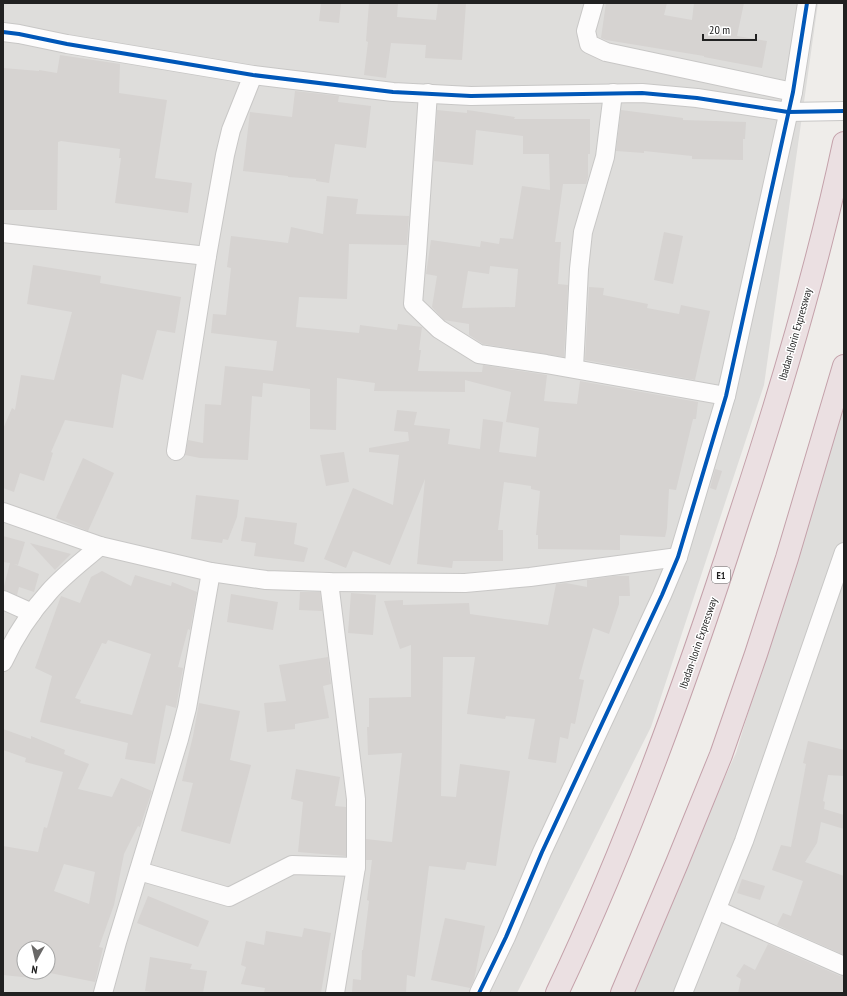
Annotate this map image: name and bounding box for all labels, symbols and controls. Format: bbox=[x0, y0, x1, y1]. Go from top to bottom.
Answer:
scale bar bbox=[703, 16, 756, 42]
text: 20 m bbox=[709, 22, 730, 37]
street label: Ibadan-Ilorin Expressway bbox=[775, 285, 815, 382]
road number: E1 bbox=[712, 567, 730, 583]
street label: Ibadan-Ilorin Expressway bbox=[676, 595, 720, 690]
north arrow bbox=[16, 940, 56, 980]
text: N bbox=[31, 963, 39, 977]

